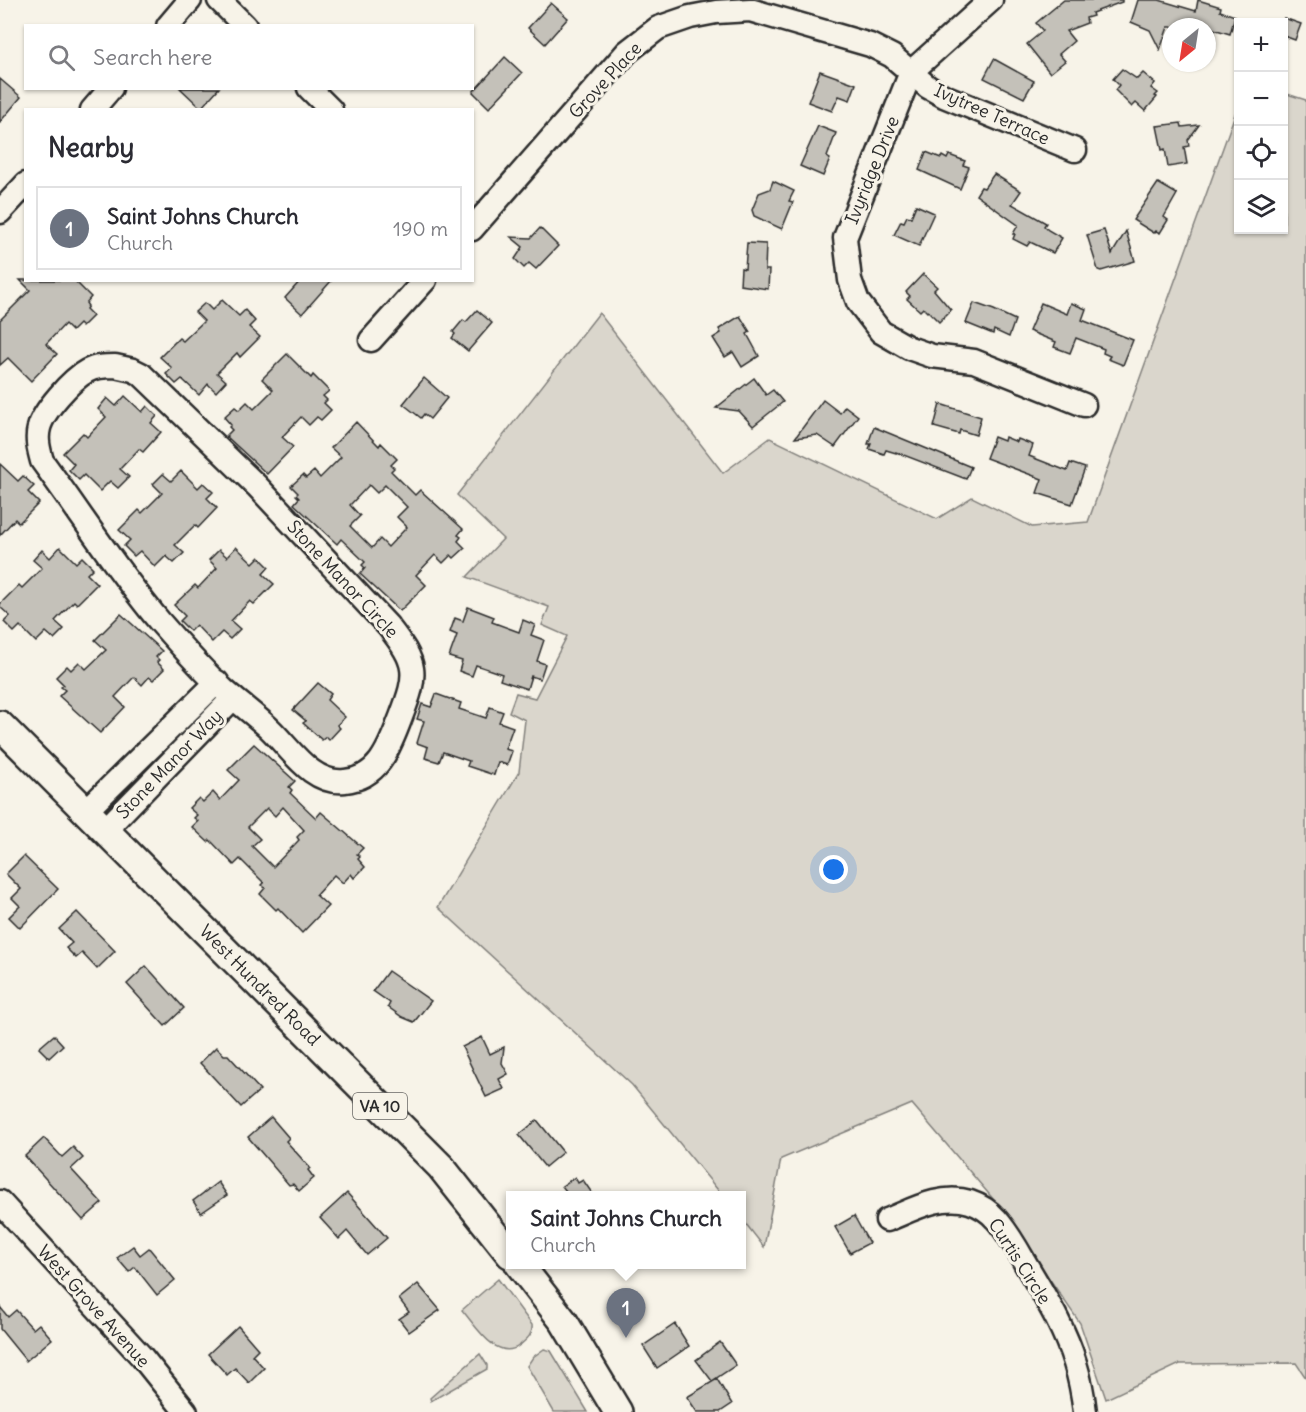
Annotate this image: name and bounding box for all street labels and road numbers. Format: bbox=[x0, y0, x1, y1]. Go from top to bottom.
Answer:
street label: Grove Place bbox=[564, 37, 646, 123]
street label: Ivytree Terrace bbox=[931, 78, 1053, 150]
street label: Ivyridge Drive bbox=[840, 113, 904, 227]
street label: Stone Manor Circle bbox=[282, 515, 404, 643]
street label: Stone Manor Way bbox=[111, 704, 227, 824]
street label: West Hundred Road bbox=[195, 920, 326, 1051]
road number: VA 10 bbox=[353, 1093, 407, 1119]
street label: Curtis Circle bbox=[984, 1214, 1056, 1308]
street label: West Grove Avenue bbox=[33, 1240, 155, 1372]

